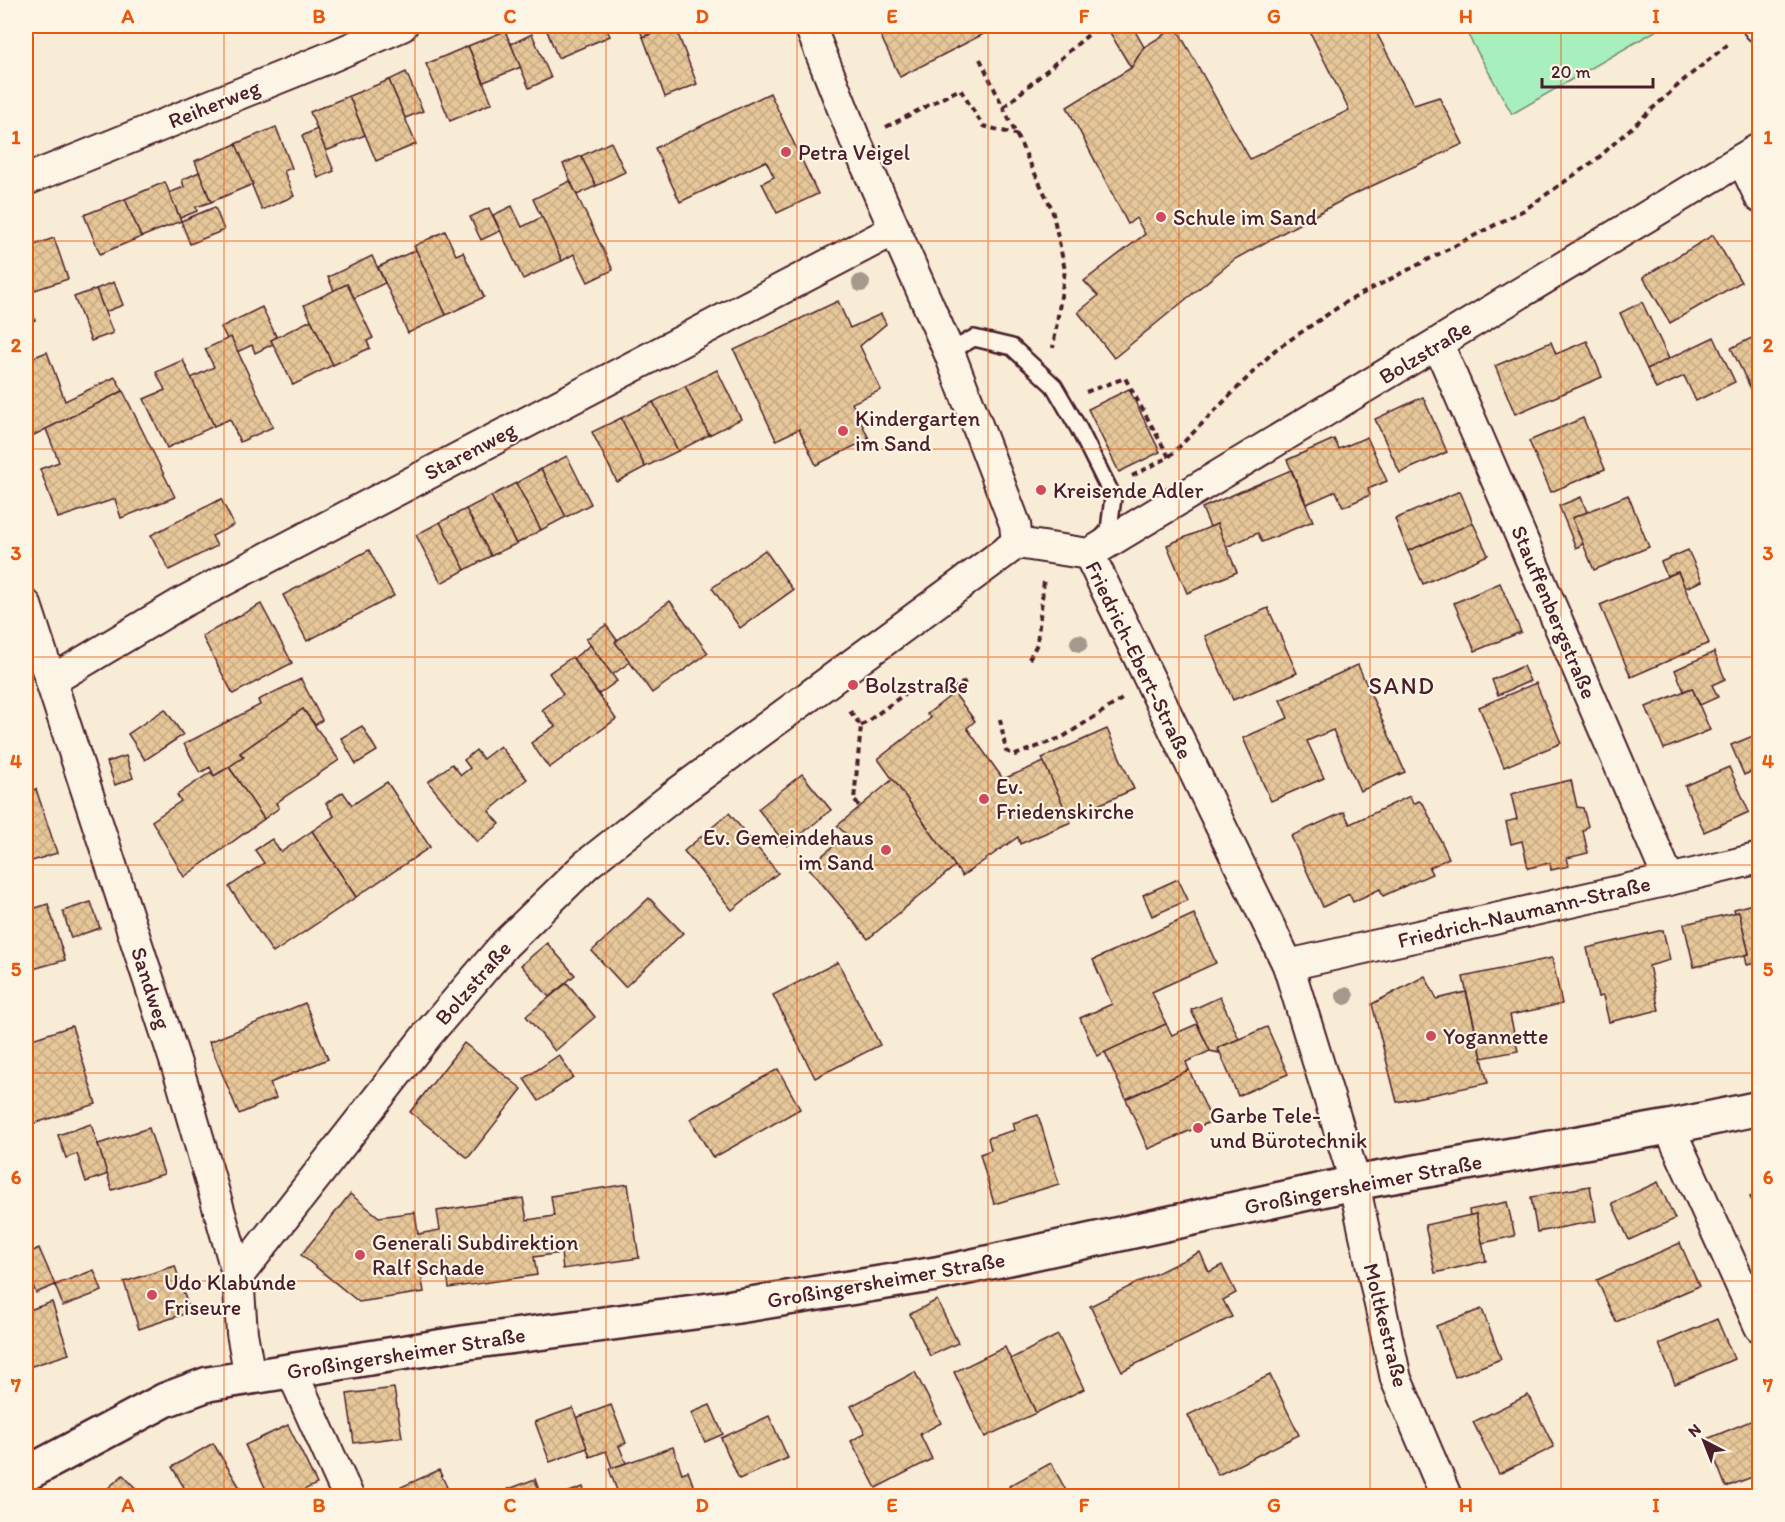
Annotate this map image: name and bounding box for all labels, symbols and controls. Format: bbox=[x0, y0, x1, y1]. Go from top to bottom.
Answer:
text: A bbox=[121, 4, 135, 28]
text: B bbox=[313, 4, 326, 28]
text: C bbox=[504, 4, 517, 28]
text: D bbox=[695, 4, 709, 28]
text: E bbox=[886, 4, 898, 28]
text: F bbox=[1079, 4, 1090, 28]
text: G bbox=[1267, 4, 1281, 28]
text: H bbox=[1459, 4, 1473, 28]
text: I bbox=[1652, 4, 1660, 28]
scale bar bbox=[1542, 51, 1653, 89]
text: 20 m bbox=[1551, 61, 1591, 83]
street label: Reiherweg bbox=[164, 73, 265, 135]
text: 1 bbox=[11, 125, 21, 149]
text: 1 bbox=[1763, 125, 1773, 149]
place label: Petra Veigel bbox=[798, 139, 910, 166]
marker: Petra Veigel bbox=[779, 145, 793, 159]
place label: Schule im Sand bbox=[1173, 204, 1317, 231]
marker: Schule im Sand bbox=[1154, 210, 1168, 224]
street label: Bolzstraße bbox=[1374, 314, 1476, 390]
text: 2 bbox=[11, 333, 22, 357]
text: 2 bbox=[1763, 333, 1774, 357]
place label: Kindergarten im Sand bbox=[855, 405, 981, 457]
street label: Starenweg bbox=[419, 415, 521, 486]
marker: Kindergarten im Sand bbox=[836, 424, 850, 438]
place label: Kreisende Adler bbox=[1053, 477, 1204, 504]
marker: Kreisende Adler bbox=[1034, 483, 1048, 497]
street label: Stauffenbergstraße bbox=[1505, 521, 1603, 703]
text: 3 bbox=[11, 541, 22, 565]
text: 3 bbox=[1763, 541, 1774, 565]
street label: Friedrich-Ebert-Straße bbox=[1079, 557, 1199, 763]
district label: SAND bbox=[1369, 671, 1435, 700]
place label: Bolzstraße bbox=[865, 672, 968, 699]
marker: Bolzstraße bbox=[846, 678, 860, 692]
text: 4 bbox=[10, 749, 22, 773]
text: 4 bbox=[1762, 749, 1774, 773]
place label: Ev. Friedenskirche bbox=[996, 773, 1134, 825]
marker: Ev. Friedenskirche bbox=[977, 792, 991, 806]
place label: Ev. Gemeindehaus im Sand bbox=[703, 824, 874, 876]
marker: Ev. Gemeindehaus im Sand bbox=[879, 843, 893, 857]
street label: Friedrich-Naumann-Straße bbox=[1395, 870, 1653, 954]
street label: Bolzstraße bbox=[429, 935, 517, 1031]
street label: Sandweg bbox=[125, 944, 177, 1033]
text: 5 bbox=[11, 957, 22, 981]
text: 5 bbox=[1763, 957, 1774, 981]
place label: Yogannette bbox=[1443, 1023, 1548, 1050]
marker: Yogannette bbox=[1424, 1029, 1438, 1043]
place label: Garbe Tele- und Bürotechnik bbox=[1210, 1102, 1367, 1154]
marker: Garbe Tele- und Bürotechnik bbox=[1191, 1121, 1205, 1135]
street label: Großingersheimer Straße bbox=[1242, 1148, 1484, 1220]
text: 6 bbox=[11, 1165, 22, 1189]
text: 6 bbox=[1763, 1165, 1774, 1189]
place label: Generali Subdirektion Ralf Schade bbox=[372, 1229, 579, 1281]
street label: Großingersheimer Straße bbox=[765, 1246, 1007, 1314]
marker: Generali Subdirektion Ralf Schade bbox=[353, 1248, 367, 1262]
street label: Moltkestraße bbox=[1358, 1260, 1414, 1390]
place label: Udo Klabunde Friseure bbox=[164, 1269, 296, 1321]
marker: Udo Klabunde Friseure bbox=[145, 1288, 159, 1302]
street label: Großingersheimer Straße bbox=[285, 1321, 527, 1385]
text: 7 bbox=[10, 1373, 21, 1397]
text: 7 bbox=[1762, 1373, 1773, 1397]
north arrow bbox=[1674, 1411, 1734, 1471]
text: N bbox=[1684, 1420, 1705, 1441]
text: A bbox=[121, 1493, 135, 1517]
text: B bbox=[313, 1493, 326, 1517]
text: C bbox=[504, 1493, 517, 1517]
text: D bbox=[695, 1493, 709, 1517]
text: E bbox=[886, 1493, 898, 1517]
text: F bbox=[1079, 1493, 1090, 1517]
text: G bbox=[1267, 1493, 1281, 1517]
text: H bbox=[1459, 1493, 1473, 1517]
text: I bbox=[1652, 1493, 1660, 1517]

